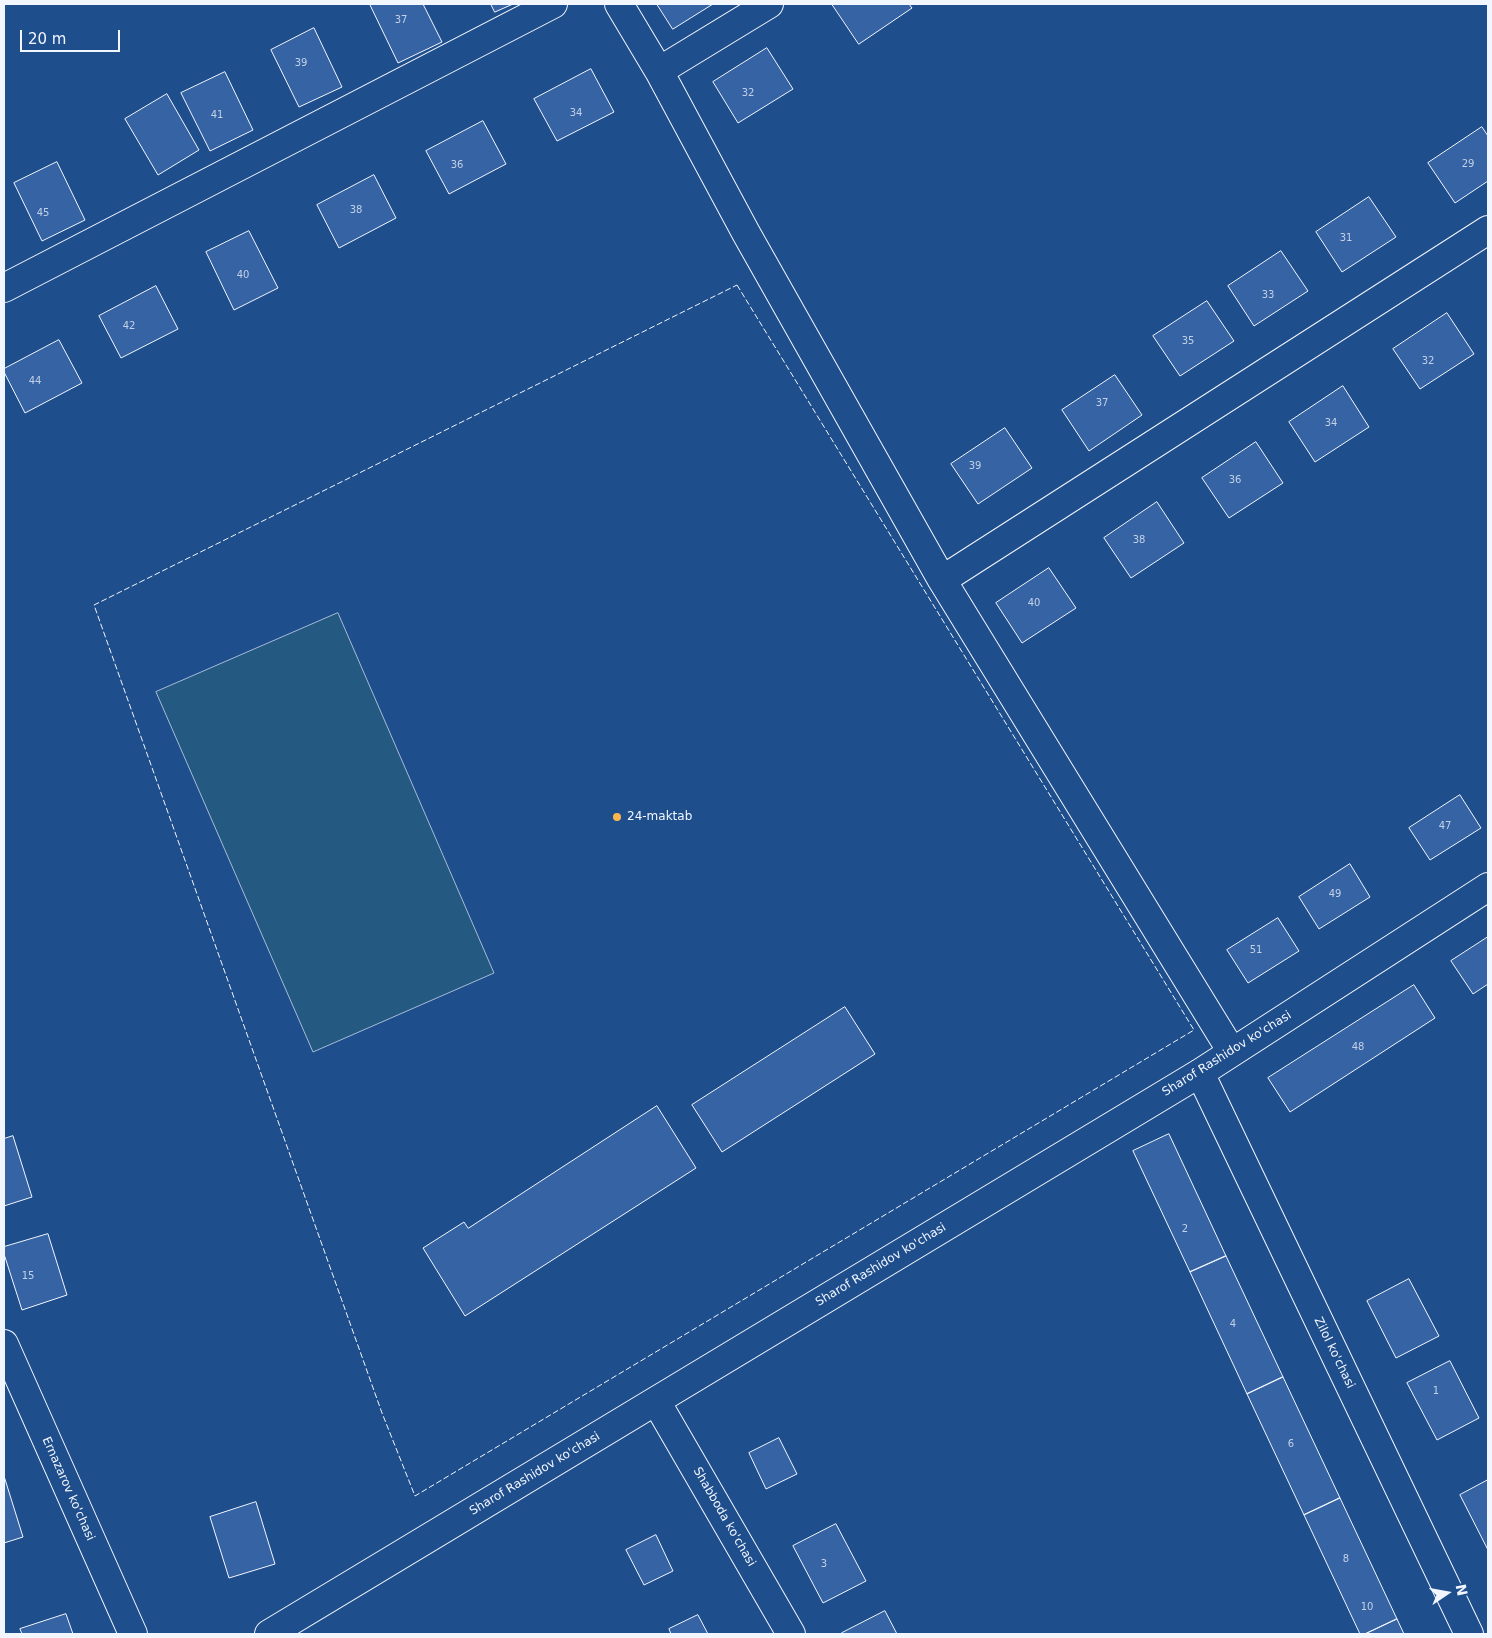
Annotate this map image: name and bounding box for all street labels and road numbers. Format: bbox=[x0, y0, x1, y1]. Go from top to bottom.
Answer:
street label: Sharof Rashidov ko'chasi bbox=[1160, 1008, 1294, 1100]
street label: Sharof Rashidov ko'chasi bbox=[813, 1220, 949, 1310]
street label: Zilol ko'chasi bbox=[1311, 1315, 1357, 1391]
street label: Sharof Rashidov ko'chasi bbox=[467, 1429, 603, 1519]
street label: Ernazarov ko'chasi bbox=[39, 1435, 97, 1543]
street label: Shabboda ko'chasi bbox=[690, 1465, 758, 1569]

